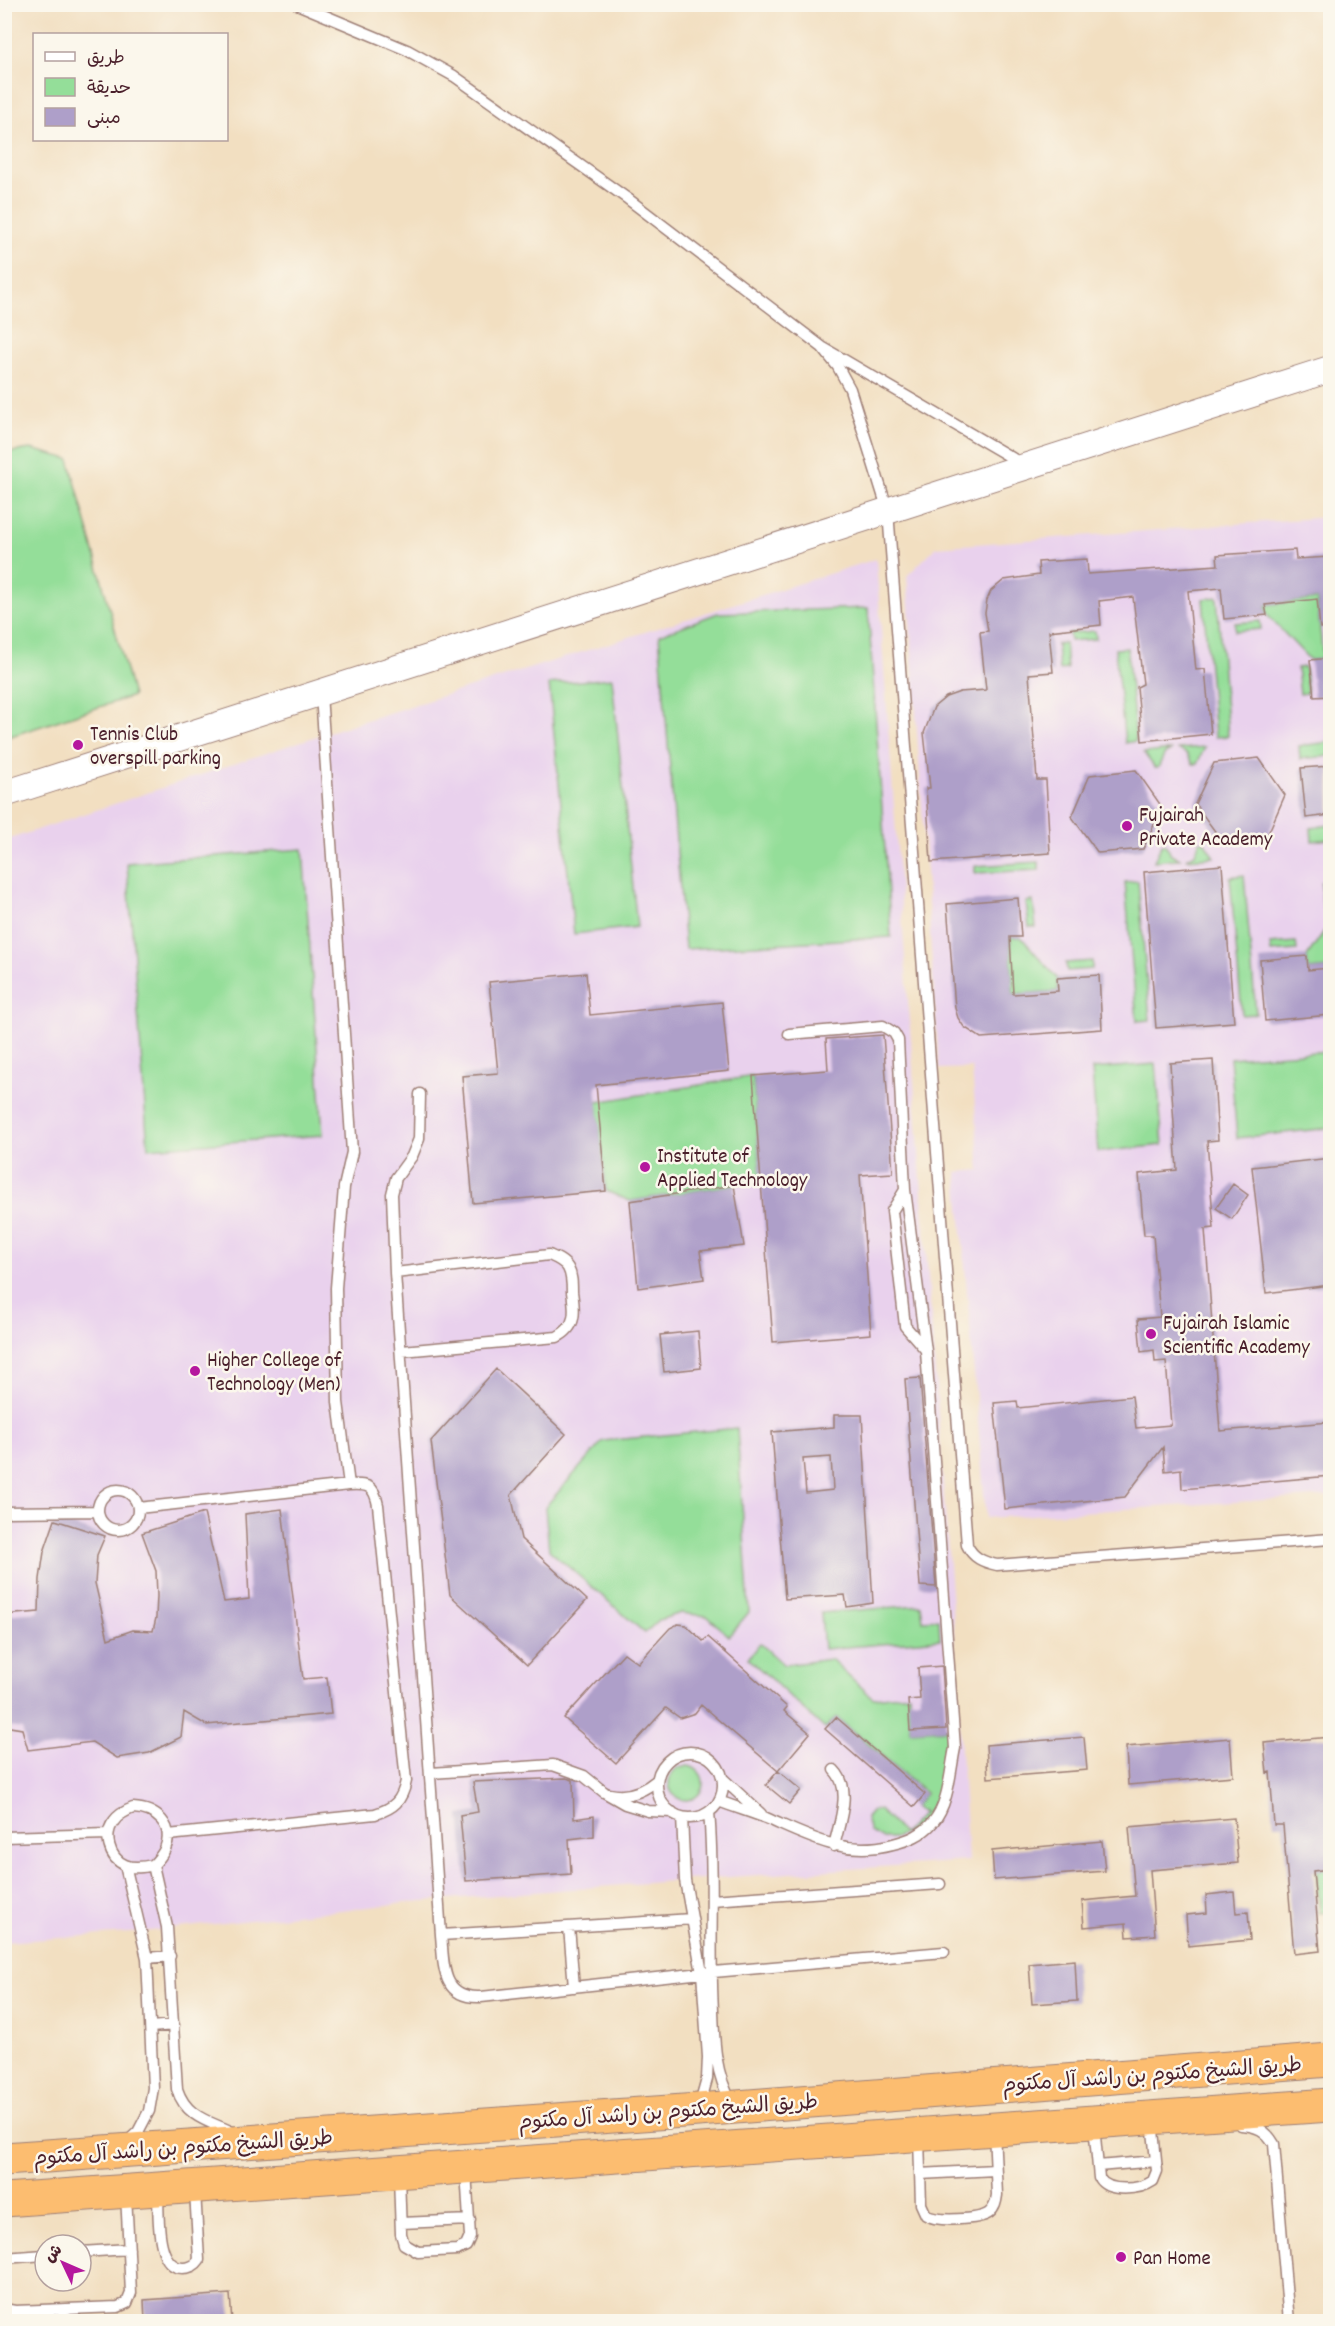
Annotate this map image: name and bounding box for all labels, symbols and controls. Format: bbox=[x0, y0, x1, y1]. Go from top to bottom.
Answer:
legend bbox=[33, 33, 228, 141]
text: طريق bbox=[87, 47, 125, 72]
text: حديقة bbox=[87, 77, 131, 102]
text: مبنى bbox=[87, 107, 121, 132]
place label: Tennis Club overspill parking bbox=[90, 721, 221, 775]
marker: Tennis Club overspill parking bbox=[71, 738, 85, 752]
place label: Fujairah Private Academy bbox=[1139, 802, 1273, 856]
marker: Fujairah Private Academy bbox=[1120, 819, 1134, 833]
place label: Institute of Applied Technology bbox=[657, 1143, 808, 1197]
marker: Institute of Applied Technology bbox=[638, 1160, 652, 1174]
place label: Fujairah Islamic Scientific Academy bbox=[1163, 1310, 1310, 1364]
marker: Fujairah Islamic Scientific Academy bbox=[1144, 1327, 1158, 1341]
place label: Higher College of Technology (Men) bbox=[207, 1347, 342, 1401]
marker: Higher College of Technology (Men) bbox=[188, 1364, 202, 1378]
street label: طريق الشيخ مكتوم بن راشد آل مكتوم bbox=[1001, 2052, 1303, 2102]
street label: طريق الشيخ مكتوم بن راشد آل مكتوم bbox=[517, 2089, 819, 2139]
street label: طريق الشيخ مكتوم بن راشد آل مكتوم bbox=[32, 2125, 334, 2175]
north arrow bbox=[33, 2233, 93, 2293]
text: ش bbox=[40, 2240, 68, 2269]
place label: Pan Home bbox=[1133, 2245, 1211, 2275]
marker: Pan Home bbox=[1114, 2250, 1128, 2264]

